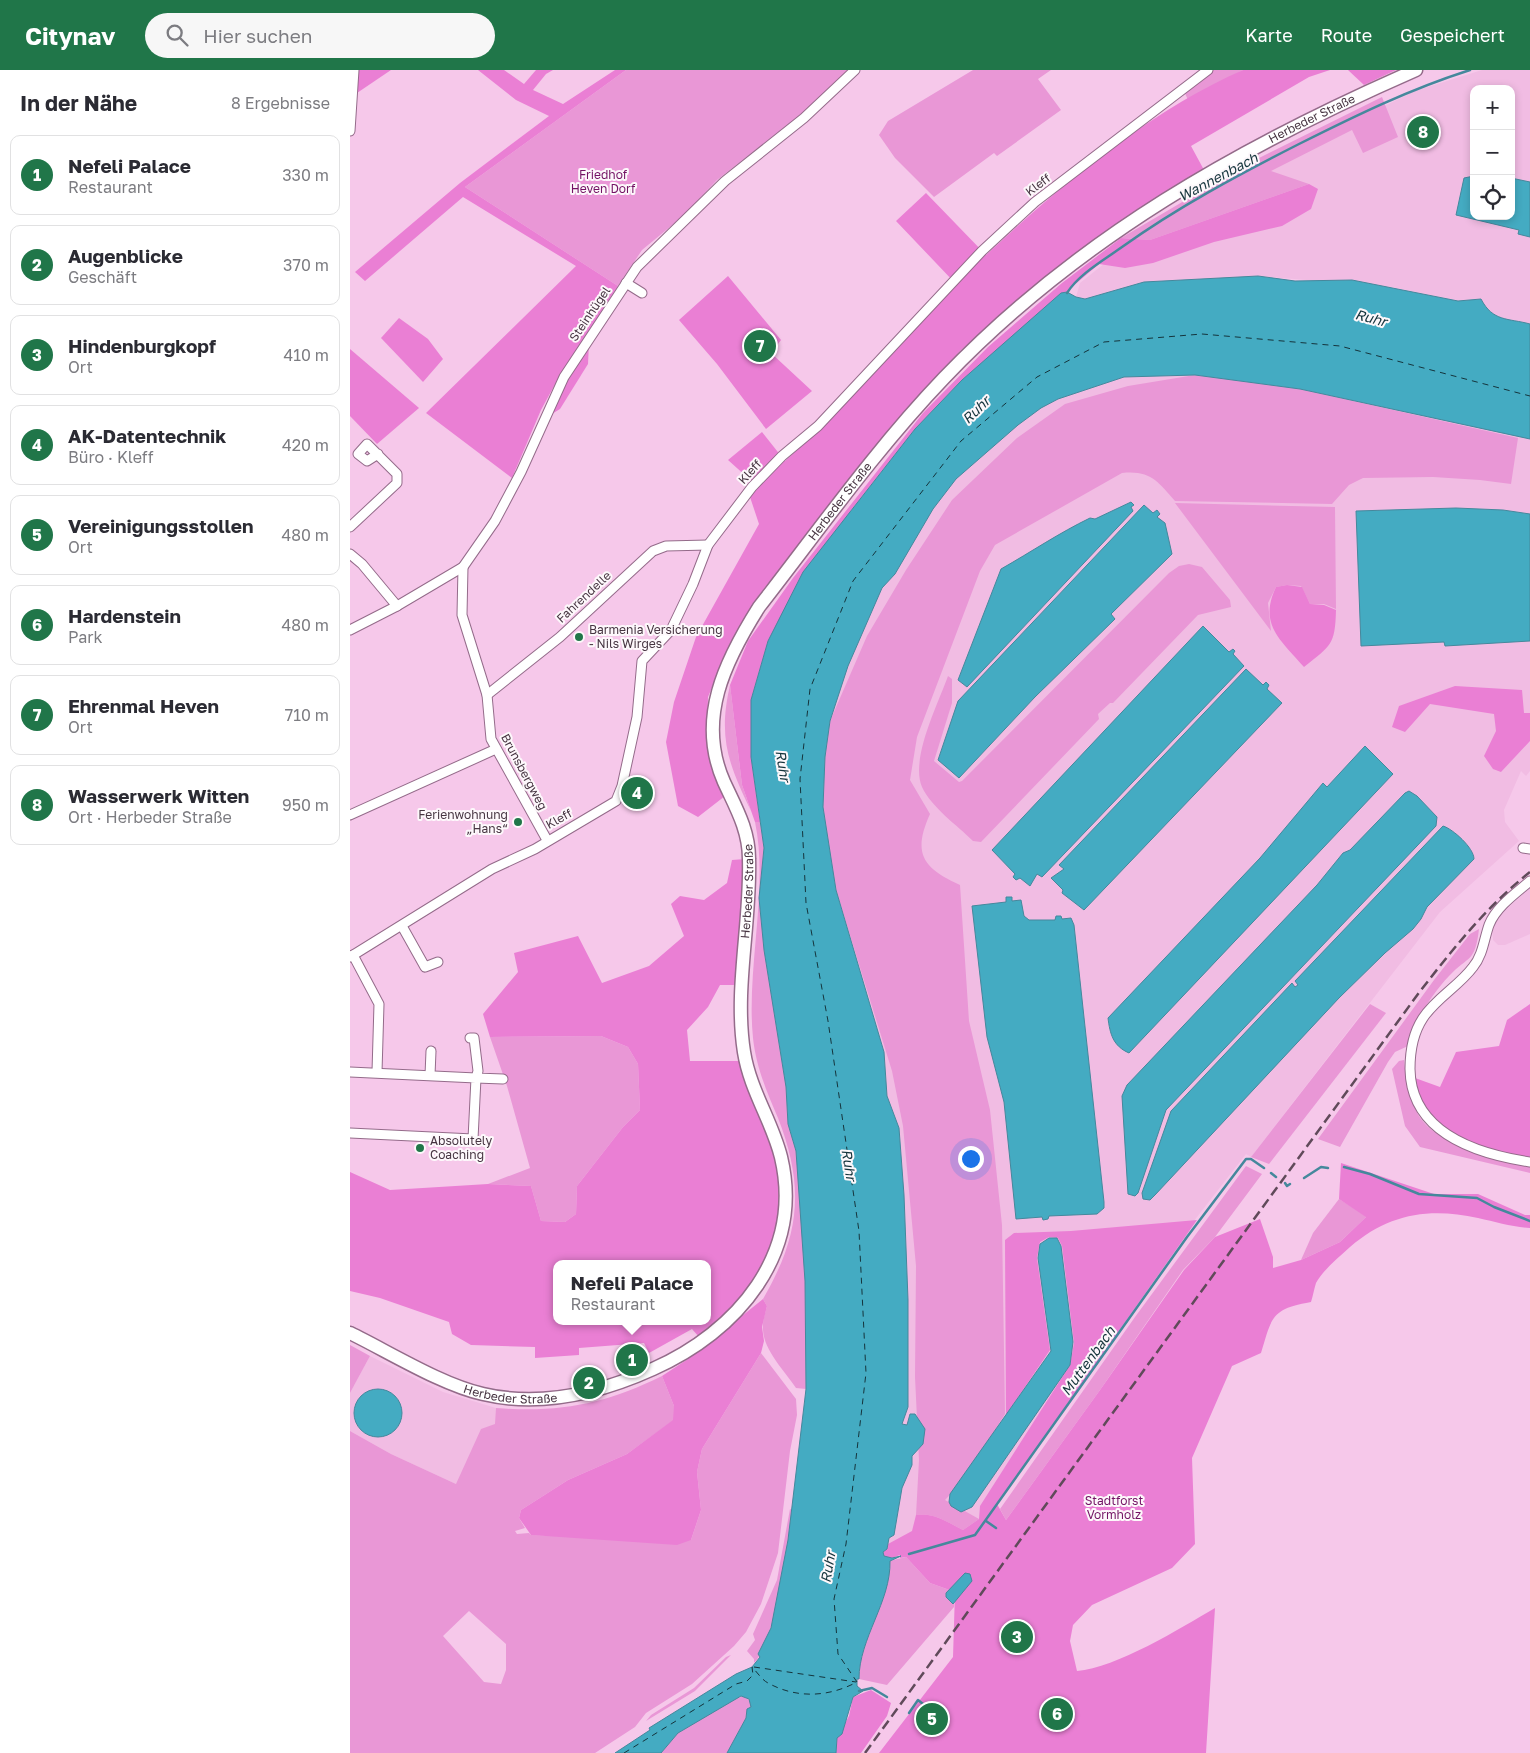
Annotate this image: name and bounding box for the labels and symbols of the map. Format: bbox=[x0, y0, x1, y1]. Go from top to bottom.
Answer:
street label: Herbeder Straße bbox=[1266, 91, 1357, 146]
pin: 8 bbox=[1407, 113, 1439, 151]
water label: Wannenbach bbox=[1175, 148, 1262, 205]
park label: Friedhof Heven Dorf bbox=[571, 167, 636, 196]
street label: Kleff bbox=[1022, 170, 1054, 199]
street label: Steinhügel bbox=[566, 283, 613, 344]
water label: Ruhr bbox=[1354, 305, 1391, 330]
pin: 7 bbox=[744, 327, 776, 365]
water label: Ruhr bbox=[958, 391, 995, 427]
street label: Kleff bbox=[735, 456, 765, 487]
street label: Herbeder Straße bbox=[805, 459, 875, 543]
street label: Fahrendelle bbox=[553, 568, 614, 626]
place label: Barmenia Versicherung - Nils Wirges bbox=[589, 622, 723, 651]
marker: Barmenia Versicherung - Nils Wirges bbox=[573, 631, 585, 643]
street label: Brunsbergweg bbox=[498, 731, 551, 812]
water label: Ruhr bbox=[773, 749, 795, 785]
pin: 4 bbox=[621, 774, 653, 812]
street label: Kleff bbox=[543, 805, 575, 832]
place label: Ferienwohnung „Hans“ bbox=[418, 807, 508, 836]
marker: Ferienwohnung „Hans“ bbox=[512, 816, 524, 828]
street label: Herbeder Straße bbox=[737, 843, 756, 939]
place label: Absolutely Coaching bbox=[430, 1133, 492, 1162]
marker: Absolutely Coaching bbox=[414, 1142, 426, 1154]
your location bbox=[958, 1146, 984, 1172]
water label: Ruhr bbox=[839, 1148, 861, 1184]
water label: Muttenbach bbox=[1057, 1322, 1119, 1398]
pin: 1 bbox=[616, 1341, 648, 1379]
pin: 2 bbox=[573, 1364, 605, 1402]
street label: Herbeder Straße bbox=[462, 1381, 558, 1406]
park label: Stadtforst Vormholz bbox=[1085, 1493, 1143, 1522]
water label: Ruhr bbox=[816, 1547, 839, 1584]
pin: 3 bbox=[1001, 1618, 1033, 1656]
pin: 6 bbox=[1041, 1695, 1073, 1733]
pin: 5 bbox=[916, 1700, 948, 1738]

